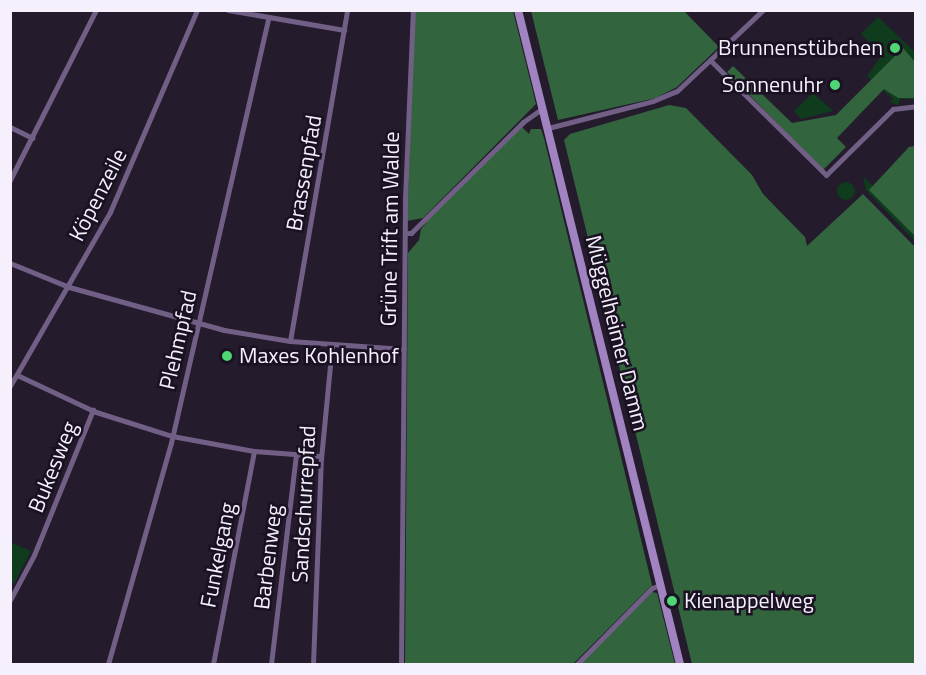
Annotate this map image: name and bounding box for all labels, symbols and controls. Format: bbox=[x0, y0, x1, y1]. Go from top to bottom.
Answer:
place label: Brunnenstübchen bbox=[718, 35, 883, 61]
marker: Brunnenstübchen bbox=[888, 41, 902, 55]
place label: Sonnenuhr bbox=[722, 72, 823, 98]
marker: Sonnenuhr bbox=[828, 78, 842, 92]
street label: Brassenpfad bbox=[281, 113, 327, 233]
street label: Grüne Trift am Walde bbox=[375, 131, 405, 327]
street label: Köpenzeile bbox=[63, 144, 133, 246]
street label: Müggelheimer Damm bbox=[580, 232, 654, 434]
street label: Plehmpfad bbox=[154, 288, 202, 392]
place label: Maxes Kohlenhof bbox=[239, 343, 399, 369]
marker: Maxes Kohlenhof bbox=[220, 349, 234, 363]
street label: Bukesweg bbox=[23, 418, 83, 516]
street label: Sandschurrepfad bbox=[287, 425, 321, 583]
street label: Funkelgang bbox=[195, 500, 241, 610]
street label: Barbenweg bbox=[248, 503, 288, 611]
place label: Kienappelweg bbox=[684, 588, 814, 614]
marker: Kienappelweg bbox=[665, 594, 679, 608]

